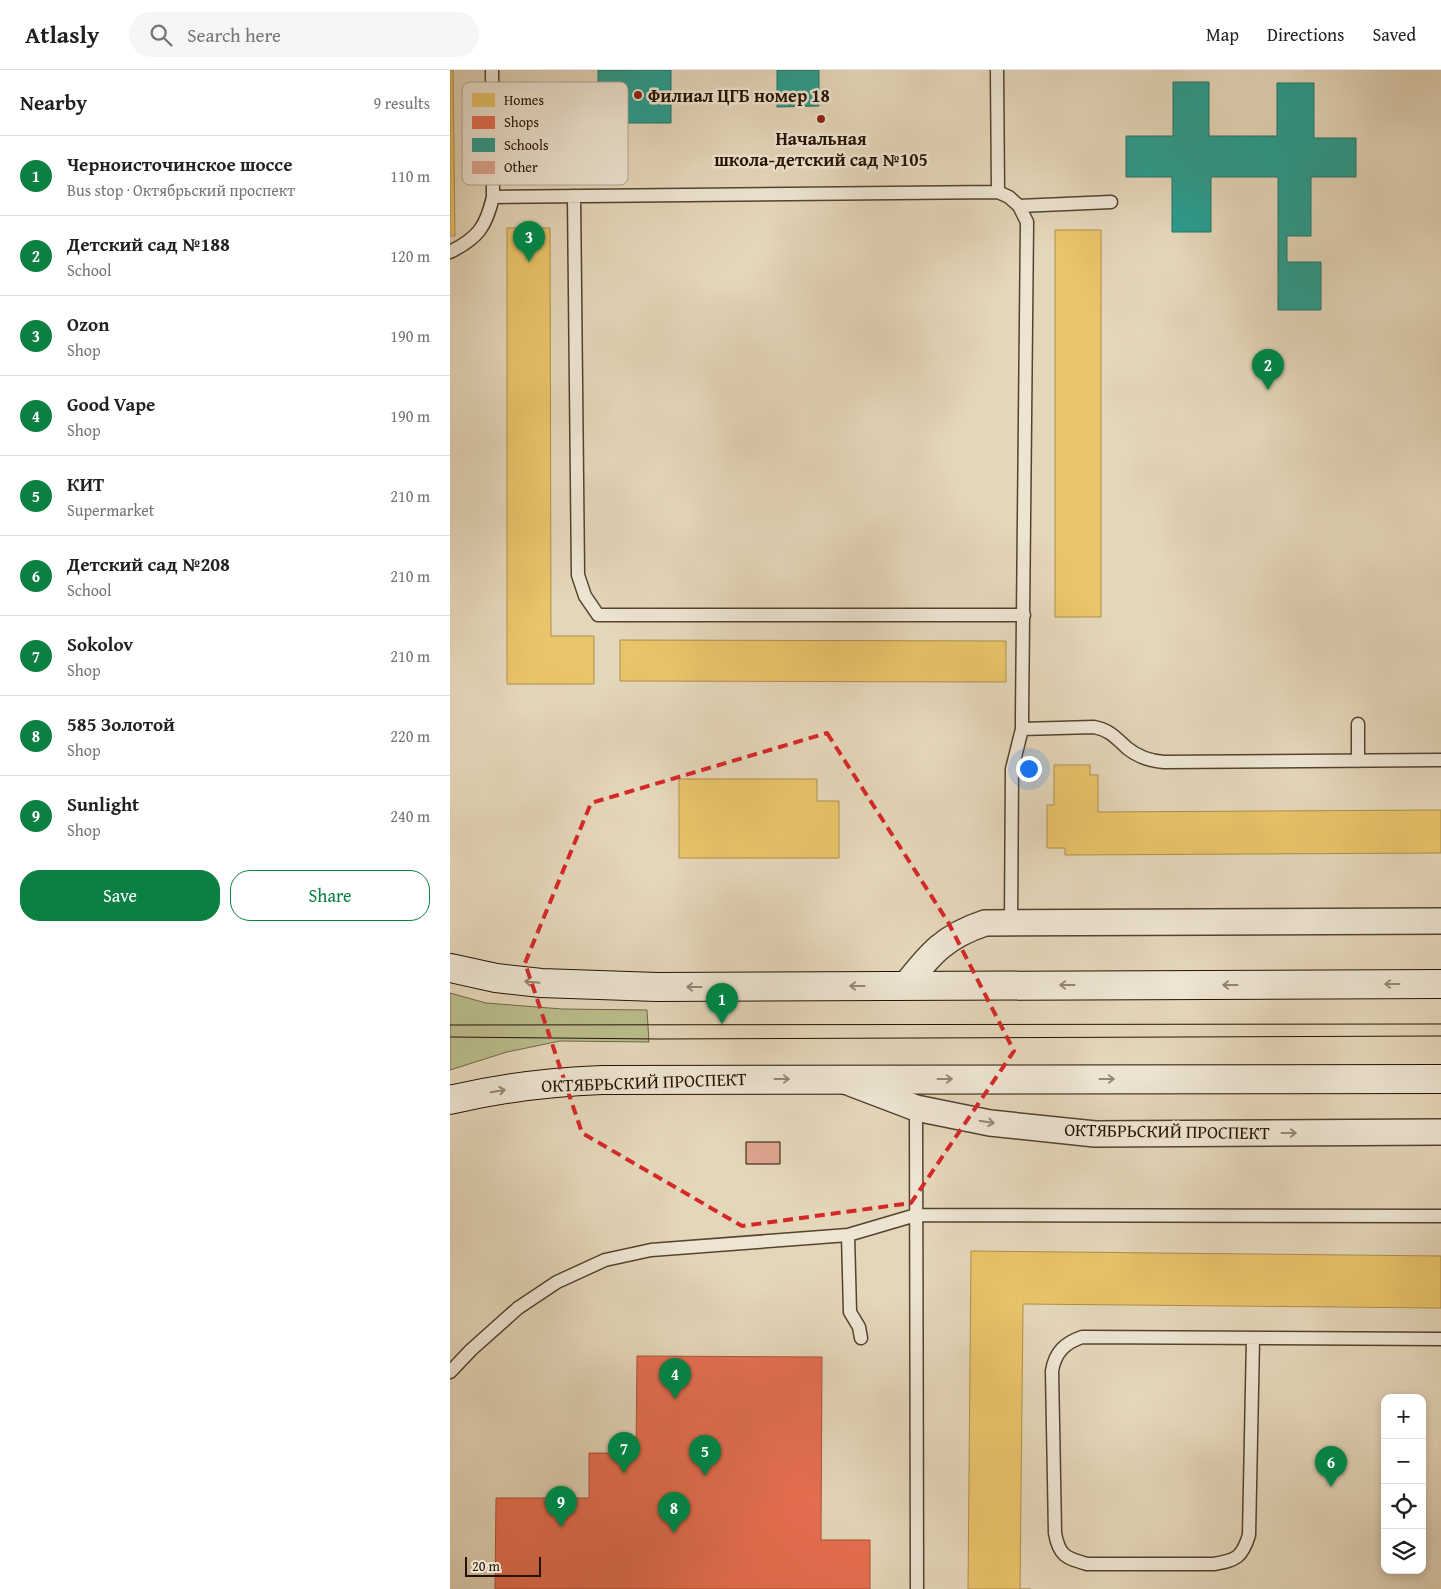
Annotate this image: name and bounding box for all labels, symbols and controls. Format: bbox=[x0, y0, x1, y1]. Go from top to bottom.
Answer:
search box bbox=[129, 12, 479, 57]
text: Atlasly bbox=[25, 17, 99, 52]
icon: search bbox=[147, 21, 175, 49]
text: Search here bbox=[187, 21, 281, 49]
text: Map bbox=[1206, 21, 1239, 48]
text: Directions bbox=[1267, 21, 1344, 48]
text: Saved bbox=[1372, 21, 1416, 48]
legend bbox=[462, 82, 628, 185]
place label: Филиал ЦГБ номер 18 bbox=[648, 82, 830, 109]
text: Nearby bbox=[20, 87, 87, 118]
marker: Филиал ЦГБ номер 18 bbox=[632, 89, 644, 101]
text: Homes bbox=[504, 90, 544, 110]
text: 9 results bbox=[373, 91, 430, 115]
text: Shops bbox=[504, 112, 539, 132]
marker: Начальная школа-детский сад №105 bbox=[815, 113, 827, 125]
place label: Начальная школа-детский сад №105 bbox=[714, 125, 928, 173]
text: Schools bbox=[504, 135, 548, 155]
text: Черноисточинское шоссе bbox=[67, 150, 292, 178]
text: Other bbox=[504, 157, 538, 177]
text: 1 bbox=[32, 164, 40, 188]
text: 110 m bbox=[390, 164, 430, 188]
text: Bus stop · Октябрьский проспект bbox=[67, 178, 295, 202]
pin: 3 bbox=[513, 221, 545, 262]
text: Детский сад №188 bbox=[67, 230, 230, 258]
text: 2 bbox=[32, 244, 40, 268]
text: 120 m bbox=[390, 244, 430, 268]
text: School bbox=[67, 258, 111, 282]
text: Ozon bbox=[67, 310, 109, 338]
text: 3 bbox=[32, 324, 40, 348]
text: 190 m bbox=[390, 324, 430, 348]
text: Shop bbox=[67, 338, 101, 362]
pin: 2 bbox=[1252, 349, 1284, 390]
text: Good Vape bbox=[67, 390, 155, 418]
text: 4 bbox=[32, 404, 40, 428]
text: 190 m bbox=[390, 404, 430, 428]
text: Shop bbox=[67, 418, 101, 442]
text: КИТ bbox=[67, 470, 104, 498]
text: 5 bbox=[32, 484, 40, 508]
text: 210 m bbox=[390, 484, 430, 508]
text: Supermarket bbox=[67, 498, 154, 522]
text: Детский сад №208 bbox=[67, 550, 230, 578]
text: 6 bbox=[32, 564, 40, 588]
text: 210 m bbox=[390, 564, 430, 588]
text: School bbox=[67, 578, 111, 602]
text: Sokolov bbox=[67, 630, 133, 658]
text: 7 bbox=[32, 644, 40, 668]
text: 210 m bbox=[390, 644, 430, 668]
text: Shop bbox=[67, 658, 101, 682]
text: 585 Золотой bbox=[67, 710, 175, 738]
text: 8 bbox=[32, 724, 40, 748]
text: 220 m bbox=[390, 724, 430, 748]
text: Shop bbox=[67, 738, 101, 762]
your location bbox=[1016, 756, 1042, 782]
text: Sunlight bbox=[67, 790, 139, 818]
text: 9 bbox=[32, 804, 40, 828]
text: 240 m bbox=[390, 804, 430, 828]
text: Shop bbox=[67, 818, 101, 842]
button: Save bbox=[20, 870, 220, 921]
button: Share bbox=[230, 870, 430, 921]
one-way arrow bbox=[524, 977, 540, 987]
one-way arrow bbox=[1385, 979, 1401, 989]
one-way arrow bbox=[1060, 980, 1076, 990]
one-way arrow bbox=[1222, 980, 1238, 990]
one-way arrow bbox=[849, 981, 865, 991]
one-way arrow bbox=[686, 982, 702, 992]
pin: 1 bbox=[706, 983, 738, 1024]
street label: ОКТЯБРЬСКИЙ ПРОСПЕКТ bbox=[541, 1065, 747, 1099]
one-way arrow bbox=[774, 1074, 790, 1084]
one-way arrow bbox=[936, 1074, 952, 1084]
one-way arrow bbox=[1098, 1074, 1115, 1084]
one-way arrow bbox=[490, 1086, 506, 1096]
street label: ОКТЯБРЬСКИЙ ПРОСПЕКТ bbox=[1064, 1116, 1270, 1146]
one-way arrow bbox=[979, 1118, 995, 1128]
one-way arrow bbox=[1280, 1128, 1297, 1138]
pin: 4 bbox=[659, 1358, 691, 1399]
map controls bbox=[1381, 1394, 1426, 1574]
button: + bbox=[1381, 1394, 1426, 1439]
pin: 7 bbox=[608, 1432, 640, 1473]
pin: 5 bbox=[689, 1435, 721, 1476]
button: − bbox=[1381, 1439, 1426, 1484]
pin: 6 bbox=[1315, 1446, 1347, 1487]
button: locate bbox=[1381, 1484, 1426, 1529]
pin: 9 bbox=[545, 1486, 577, 1527]
pin: 8 bbox=[658, 1492, 690, 1533]
button: layers bbox=[1381, 1529, 1426, 1574]
scale bar bbox=[465, 1554, 541, 1577]
text: 20 m bbox=[472, 1556, 500, 1576]

